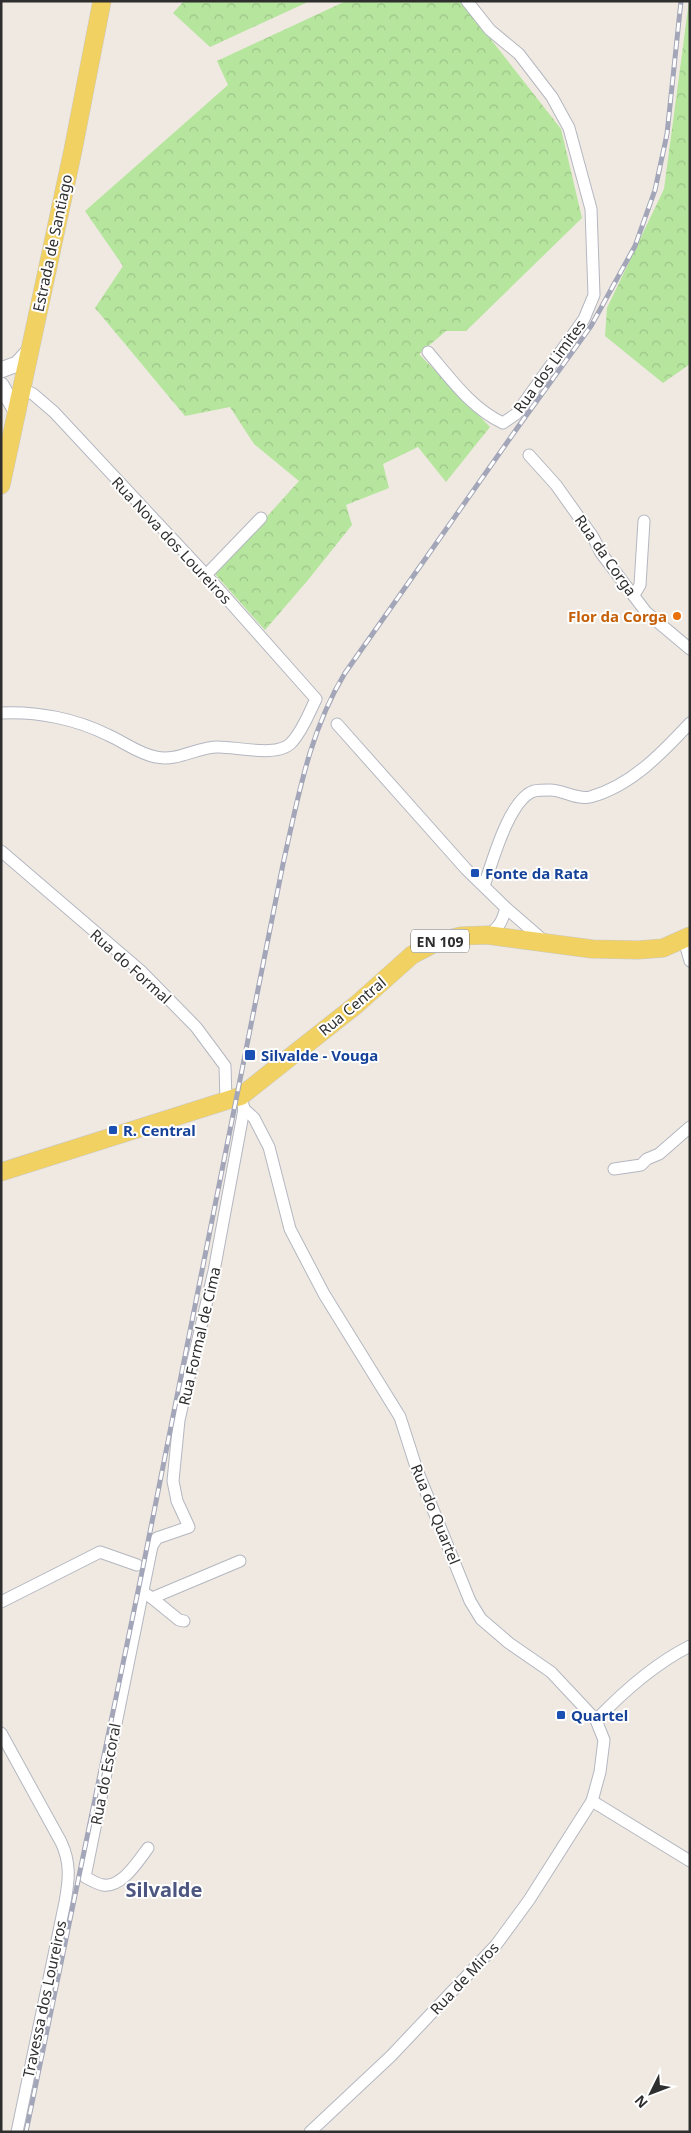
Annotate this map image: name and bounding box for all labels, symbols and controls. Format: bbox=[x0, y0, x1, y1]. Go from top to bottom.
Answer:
street label: Estrada de Santiago bbox=[28, 172, 76, 314]
street label: Rua dos Limites bbox=[508, 315, 590, 417]
street label: Rua Nova dos Loureiros bbox=[108, 472, 236, 608]
street label: Rua da Corga bbox=[571, 510, 641, 600]
place label: Flor da Corga bbox=[568, 606, 667, 626]
marker: Flor da Corga bbox=[671, 610, 683, 622]
place label: Fonte da Rata bbox=[485, 863, 588, 883]
marker: Fonte da Rata bbox=[469, 867, 481, 879]
street label: Rua do Formal bbox=[86, 924, 176, 1008]
road number: EN 109 bbox=[411, 929, 469, 952]
street label: Rua Central bbox=[314, 972, 390, 1040]
place label: Silvalde - Vouga bbox=[261, 1045, 378, 1065]
marker: Silvalde - Vouga bbox=[243, 1048, 257, 1062]
place label: R. Central bbox=[123, 1120, 196, 1140]
marker: R. Central bbox=[107, 1124, 119, 1136]
street label: Rua Formal de Cima bbox=[173, 1265, 225, 1407]
street label: Rua do Quartel bbox=[407, 1461, 465, 1567]
place label: Quartel bbox=[571, 1705, 628, 1725]
marker: Quartel bbox=[555, 1709, 567, 1721]
street label: Rua do Escoral bbox=[85, 1721, 125, 1827]
district label: Silvalde bbox=[126, 1876, 203, 1903]
street label: Travessa dos Loureiros bbox=[18, 1918, 70, 2080]
street label: Rua de Miros bbox=[425, 1937, 503, 2019]
north arrow bbox=[626, 2068, 676, 2118]
text: N bbox=[630, 2091, 652, 2113]

